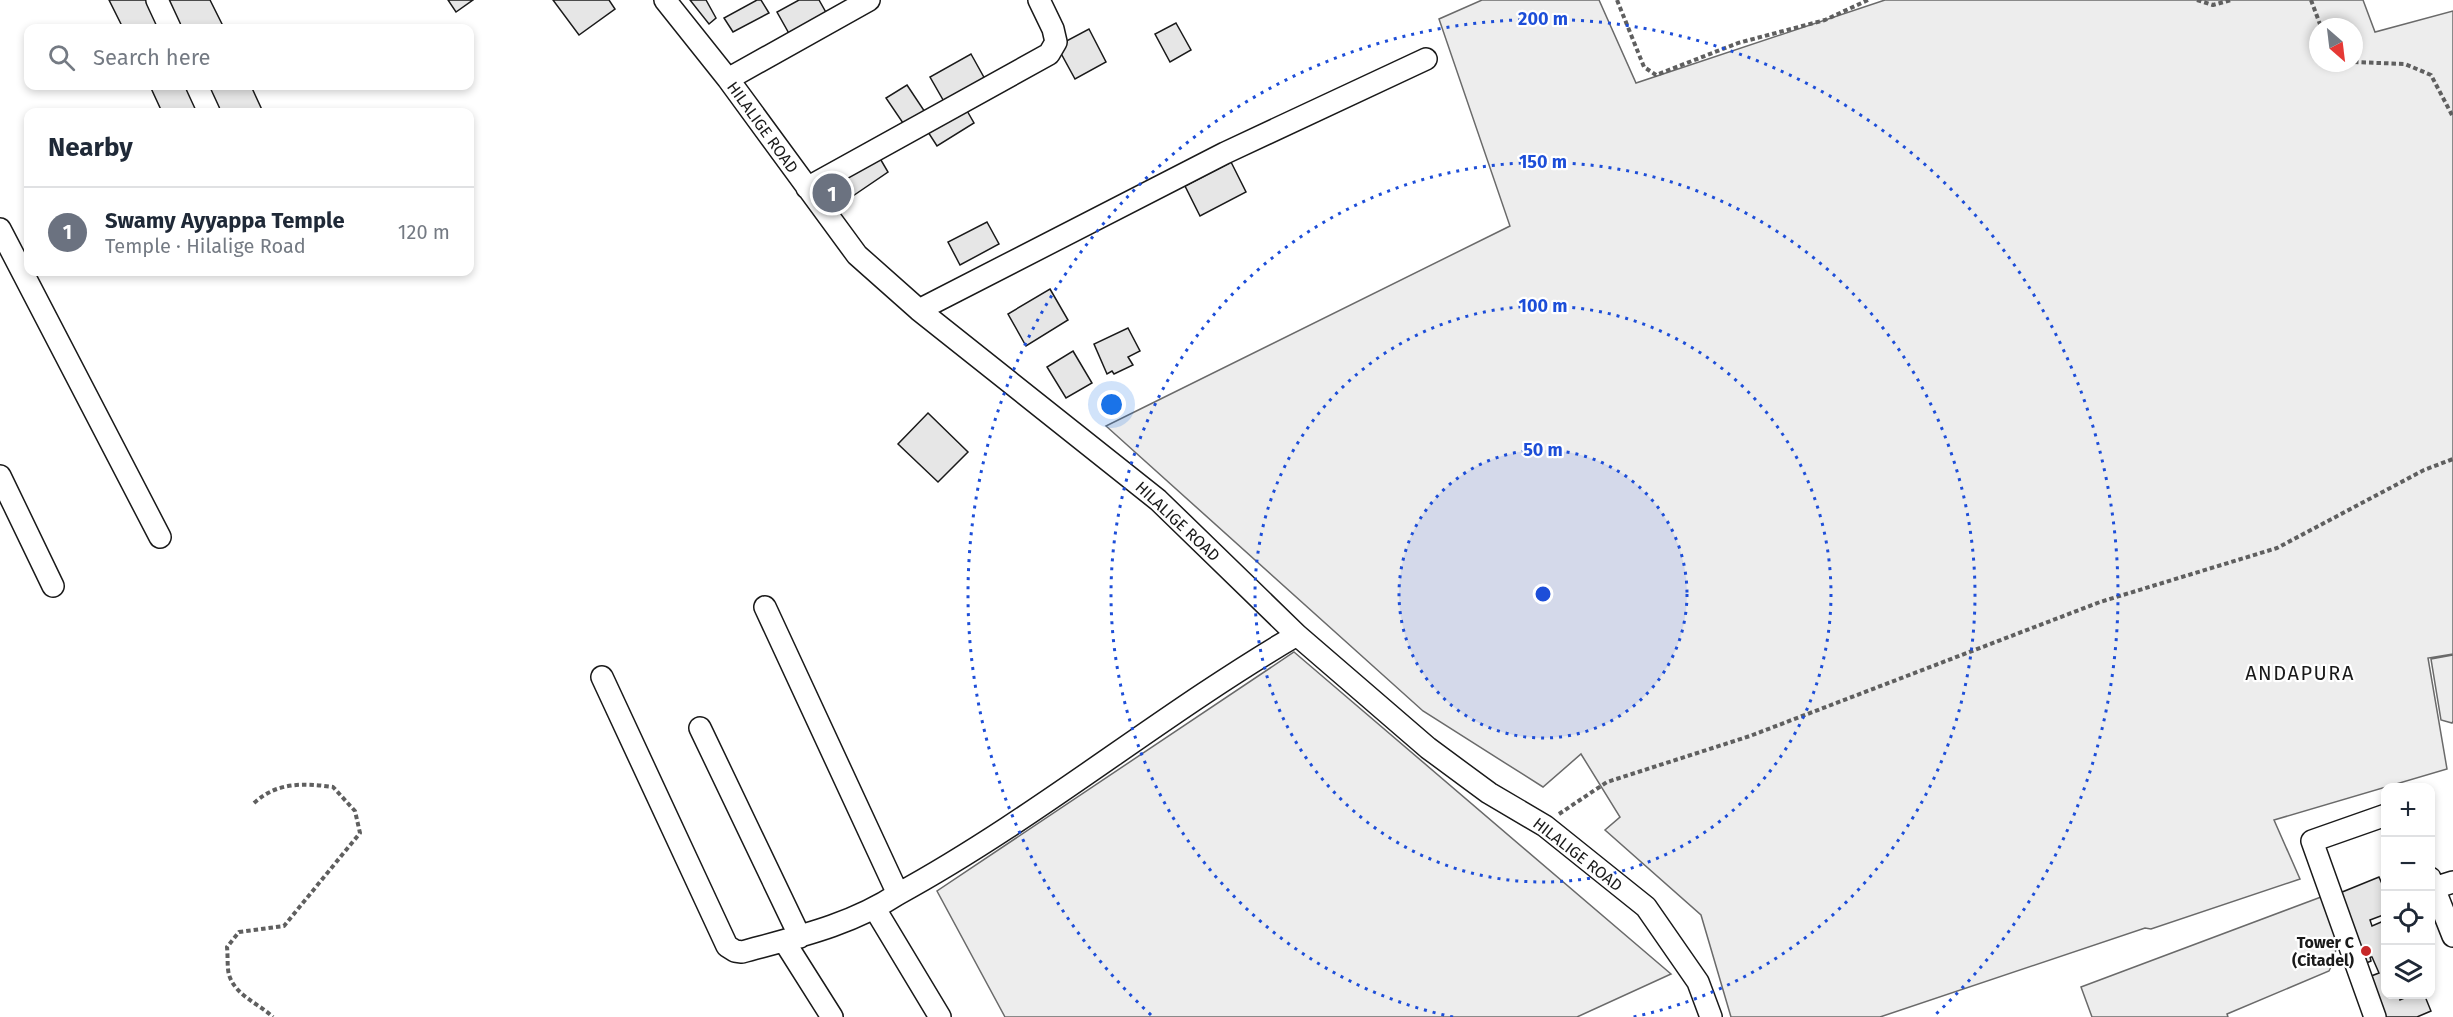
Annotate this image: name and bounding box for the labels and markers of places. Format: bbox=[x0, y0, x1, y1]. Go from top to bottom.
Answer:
pin: 1 bbox=[812, 170, 852, 216]
centre of rings bbox=[1533, 584, 1553, 604]
place label: Tower C (Citadel) bbox=[2292, 933, 2355, 970]
marker: Tower C (Citadel) bbox=[2359, 944, 2373, 958]

